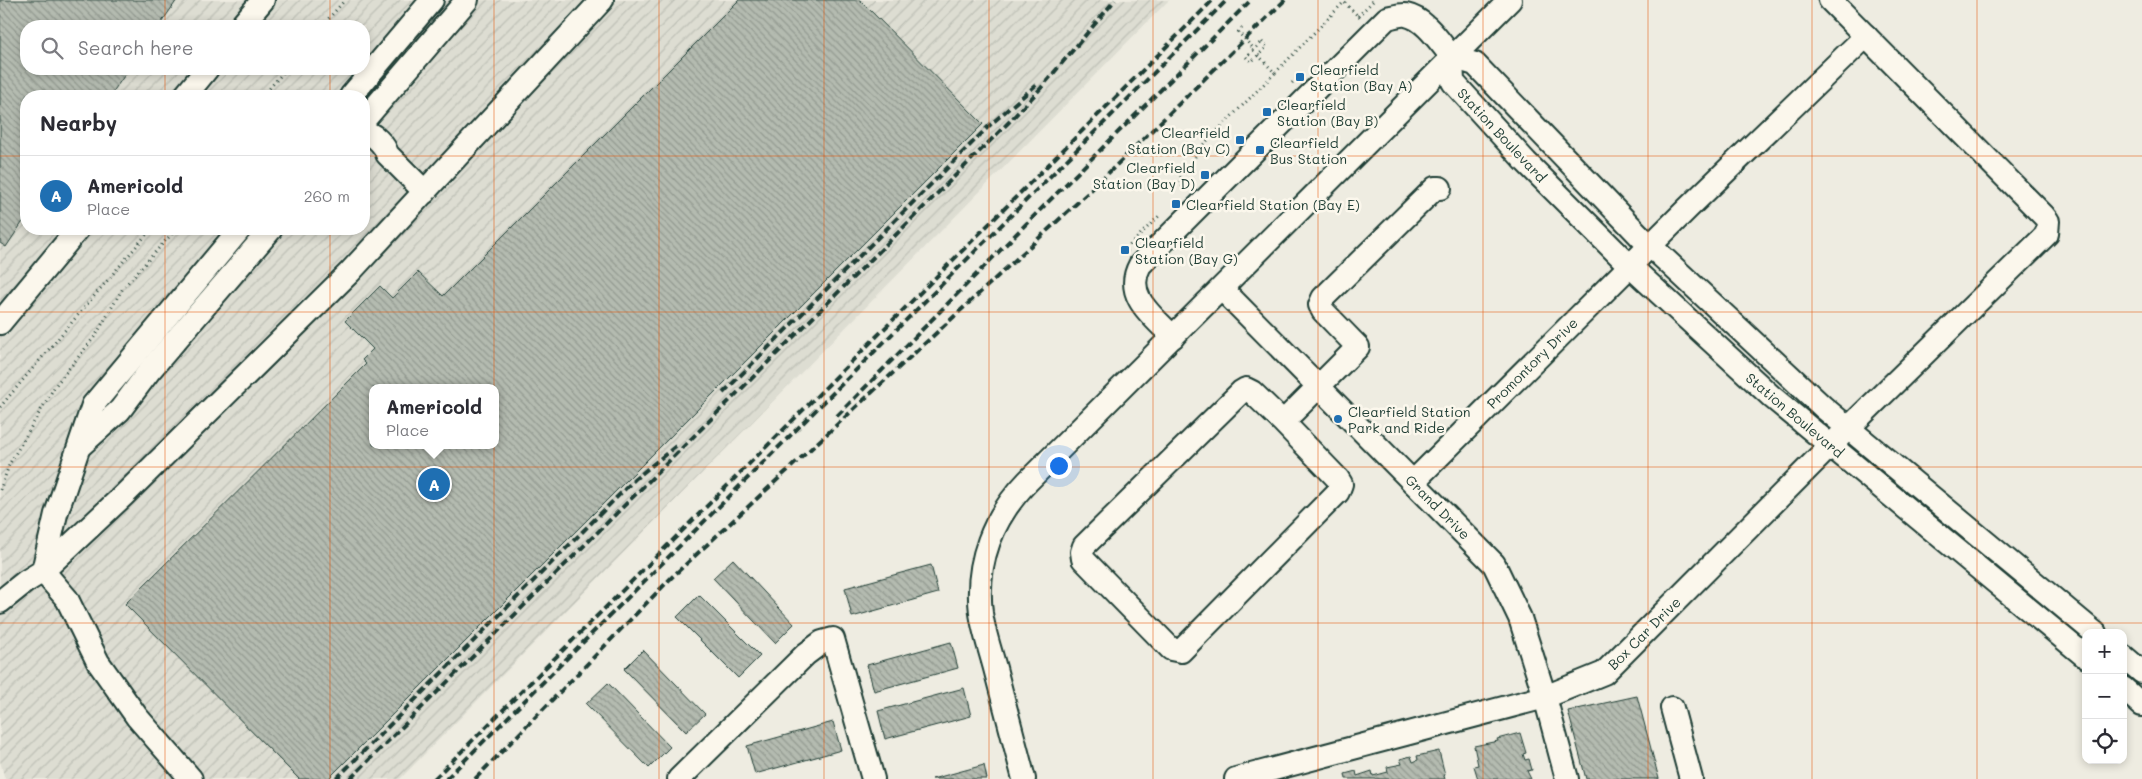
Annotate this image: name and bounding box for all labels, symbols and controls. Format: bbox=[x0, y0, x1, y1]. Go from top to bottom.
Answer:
search box bbox=[20, 20, 370, 75]
icon: search bbox=[38, 34, 66, 62]
text: Search here bbox=[78, 35, 194, 60]
place label: Clearfield Station (Bay A) bbox=[1310, 60, 1412, 95]
marker: Clearfield Station (Bay A) bbox=[1294, 71, 1306, 83]
street label: Station Boulevard bbox=[1453, 84, 1551, 186]
place label: Clearfield Station (Bay B) bbox=[1277, 95, 1378, 130]
marker: Clearfield Station (Bay B) bbox=[1261, 106, 1273, 118]
text: Nearby bbox=[40, 109, 117, 136]
place label: Clearfield Station (Bay C) bbox=[1128, 123, 1230, 158]
place label: Clearfield Bus Station bbox=[1270, 133, 1347, 168]
marker: Clearfield Station (Bay C) bbox=[1234, 134, 1246, 146]
marker: Clearfield Bus Station bbox=[1254, 144, 1266, 156]
place label: Clearfield Station (Bay D) bbox=[1093, 158, 1195, 193]
marker: Clearfield Station (Bay D) bbox=[1199, 169, 1211, 181]
text: Americold bbox=[87, 173, 183, 198]
text: A bbox=[50, 185, 62, 206]
text: 260 m bbox=[304, 185, 350, 206]
place label: Clearfield Station (Bay E) bbox=[1186, 195, 1360, 214]
text: Place bbox=[87, 198, 130, 219]
marker: Clearfield Station (Bay E) bbox=[1170, 198, 1182, 210]
place label: Clearfield Station (Bay G) bbox=[1135, 233, 1238, 268]
marker: Clearfield Station (Bay G) bbox=[1119, 244, 1131, 256]
street label: Promontory Drive bbox=[1482, 313, 1582, 413]
street label: Station Boulevard bbox=[1742, 368, 1848, 462]
popup bbox=[369, 384, 499, 449]
text: Americold bbox=[386, 394, 482, 419]
place label: Clearfield Station Park and Ride bbox=[1348, 402, 1470, 437]
marker: Clearfield Station Park and Ride bbox=[1332, 413, 1344, 425]
text: Place bbox=[386, 419, 429, 440]
your location bbox=[1046, 453, 1072, 479]
pin: A bbox=[418, 465, 450, 503]
street label: Grand Drive bbox=[1401, 470, 1475, 544]
street label: Box Car Drive bbox=[1603, 592, 1685, 674]
map controls bbox=[2082, 629, 2127, 764]
button: + bbox=[2082, 629, 2127, 674]
button: − bbox=[2082, 674, 2127, 719]
button: locate bbox=[2082, 719, 2127, 764]

